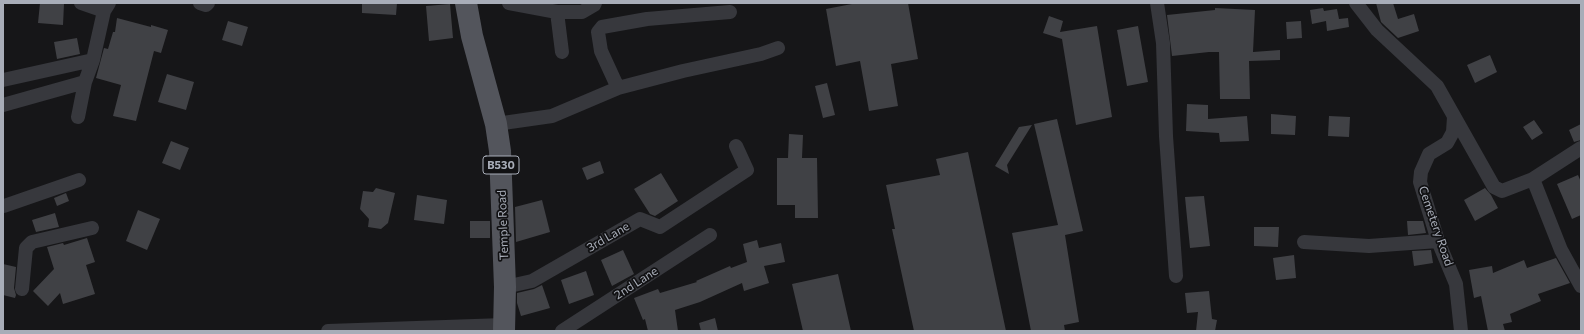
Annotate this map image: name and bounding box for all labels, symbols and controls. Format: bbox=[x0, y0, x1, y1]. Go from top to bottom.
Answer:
road number: B530 bbox=[483, 156, 519, 174]
street label: Cemetery Road bbox=[1416, 184, 1456, 268]
street label: Temple Road bbox=[495, 190, 511, 260]
street label: 3rd Lane bbox=[584, 219, 632, 255]
street label: 2nd Lane bbox=[611, 264, 661, 302]

